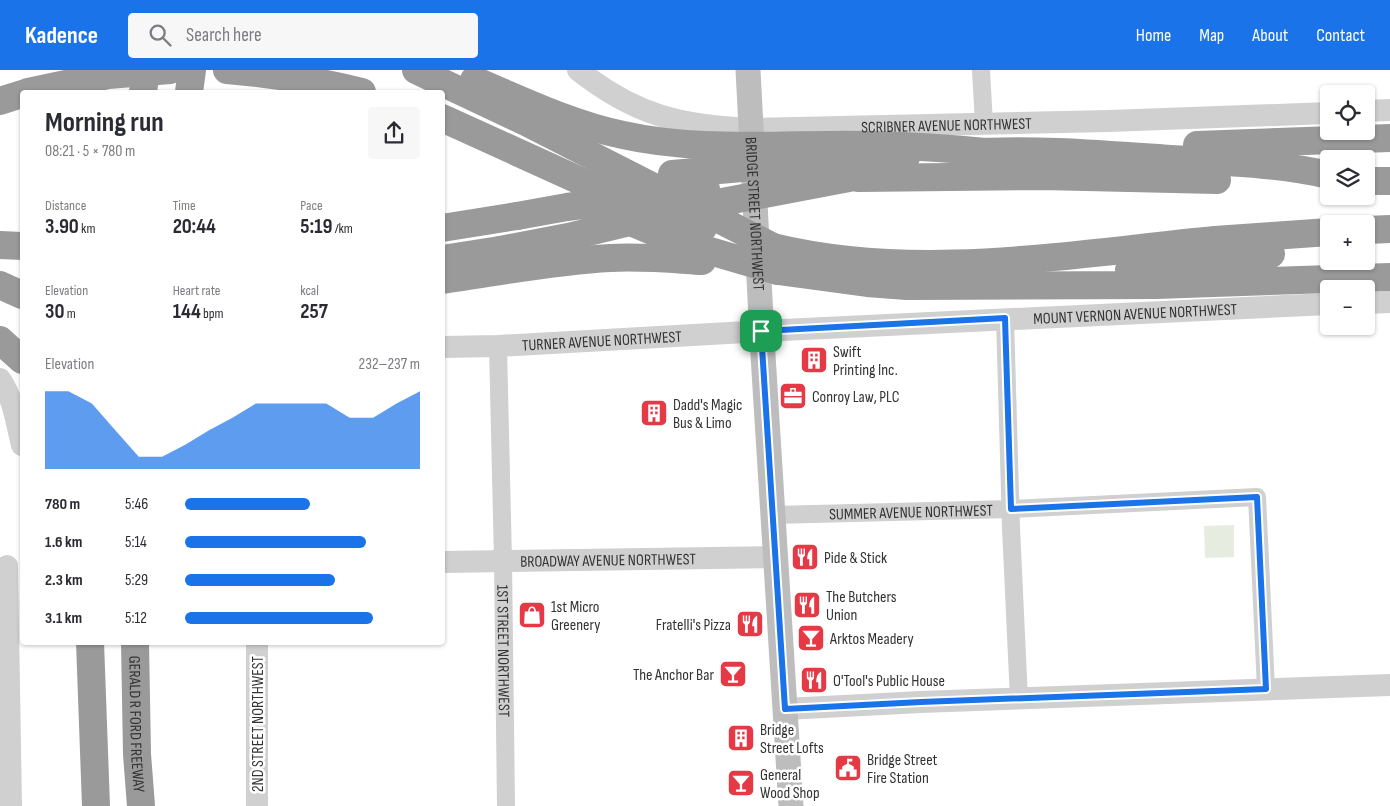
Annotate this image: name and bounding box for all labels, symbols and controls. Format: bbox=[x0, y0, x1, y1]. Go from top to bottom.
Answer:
search box bbox=[128, 13, 478, 58]
text: Kadence bbox=[25, 21, 98, 50]
icon: search bbox=[146, 21, 174, 49]
text: Search here bbox=[186, 24, 262, 47]
text: Home bbox=[1136, 25, 1171, 46]
text: Map bbox=[1199, 25, 1224, 46]
text: About bbox=[1252, 25, 1288, 46]
text: Contact bbox=[1316, 25, 1365, 46]
map controls bbox=[1320, 85, 1375, 335]
button: locate bbox=[1320, 85, 1375, 140]
text: Morning run bbox=[45, 106, 164, 139]
button: share bbox=[368, 107, 420, 159]
street label: SCRIBNER AVENUE NORTHWEST bbox=[861, 115, 1032, 138]
street label: BRIDGE STREET NORTHWEST bbox=[741, 137, 768, 292]
text: 08:21 · 5 × 780 m bbox=[45, 142, 135, 161]
button: layers bbox=[1320, 150, 1375, 205]
text: Distance bbox=[45, 197, 86, 214]
text: Time bbox=[173, 197, 196, 214]
text: Pace bbox=[300, 197, 323, 214]
text: 3.90 bbox=[45, 214, 79, 239]
text: 20:44 bbox=[173, 214, 216, 239]
text: 5:19 bbox=[300, 214, 332, 239]
button: + bbox=[1320, 215, 1375, 270]
text: km bbox=[79, 220, 95, 237]
text: /km bbox=[332, 220, 353, 237]
button: − bbox=[1320, 280, 1375, 335]
text: Elevation bbox=[45, 282, 88, 299]
text: Heart rate bbox=[173, 282, 220, 299]
text: kcal bbox=[300, 282, 319, 299]
text: 30 bbox=[45, 299, 64, 324]
text: 144 bbox=[173, 299, 201, 324]
text: 257 bbox=[300, 299, 328, 324]
street label: MOUNT VERNON AVENUE NORTHWEST bbox=[1033, 300, 1238, 329]
text: m bbox=[64, 305, 76, 322]
text: bpm bbox=[201, 305, 224, 322]
pin bbox=[740, 310, 782, 352]
icon: arrive bbox=[747, 317, 775, 345]
street label: TURNER AVENUE NORTHWEST bbox=[521, 328, 683, 356]
place label: Swift Printing Inc. bbox=[833, 343, 898, 380]
building icon: Swift Printing Inc. bbox=[799, 345, 829, 375]
text: Elevation bbox=[45, 355, 94, 374]
text: 232–237 m bbox=[359, 355, 420, 374]
office icon: Conroy Law, PLC bbox=[778, 381, 808, 411]
place label: Conroy Law, PLC bbox=[812, 388, 900, 407]
place label: Dadd's Magic Bus & Limo bbox=[673, 396, 743, 433]
building icon: Dadd's Magic Bus & Limo bbox=[639, 398, 669, 428]
text: 780 m bbox=[45, 495, 80, 514]
text: 5:46 bbox=[125, 495, 148, 514]
street label: SUMMER AVENUE NORTHWEST bbox=[829, 501, 994, 525]
text: 1.6 km bbox=[45, 533, 82, 552]
text: 5:14 bbox=[125, 533, 147, 552]
restaurant icon: Pide & Stick bbox=[790, 542, 820, 572]
place label: Pide & Stick bbox=[824, 549, 887, 568]
street label: BROADWAY AVENUE NORTHWEST bbox=[520, 550, 697, 572]
text: 2.3 km bbox=[45, 571, 83, 590]
text: 5:29 bbox=[125, 571, 148, 590]
street label: 1ST STREET NORTHWEST bbox=[492, 585, 513, 718]
place label: The Butchers Union bbox=[826, 588, 897, 625]
restaurant icon: The Butchers Union bbox=[792, 590, 822, 620]
place label: 1st Micro Greenery bbox=[551, 598, 600, 635]
shop icon: 1st Micro Greenery bbox=[517, 600, 547, 630]
text: 3.1 km bbox=[45, 609, 82, 628]
text: 5:12 bbox=[125, 609, 147, 628]
restaurant icon: Fratelli's Pizza bbox=[735, 609, 765, 639]
place label: Fratelli's Pizza bbox=[656, 616, 731, 635]
bar icon: Arktos Meadery bbox=[796, 623, 826, 653]
place label: Arktos Meadery bbox=[829, 630, 914, 649]
street label: 2ND STREET NORTHWEST bbox=[249, 655, 268, 792]
street label: GERALD R FORD FREEWAY bbox=[124, 656, 148, 793]
bar icon: The Anchor Bar bbox=[718, 659, 748, 689]
restaurant icon: O'Tool's Public House bbox=[799, 665, 829, 695]
place label: The Anchor Bar bbox=[633, 666, 714, 685]
place label: O'Tool's Public House bbox=[833, 672, 945, 691]
place label: Bridge Street Lofts bbox=[760, 721, 824, 758]
building icon: Bridge Street Lofts bbox=[726, 723, 756, 753]
place label: Bridge Street Fire Station bbox=[867, 751, 938, 788]
public building icon: Bridge Street Fire Station bbox=[833, 753, 863, 783]
place label: General Wood Shop bbox=[760, 766, 820, 803]
bar icon: General Wood Shop bbox=[726, 768, 756, 798]

